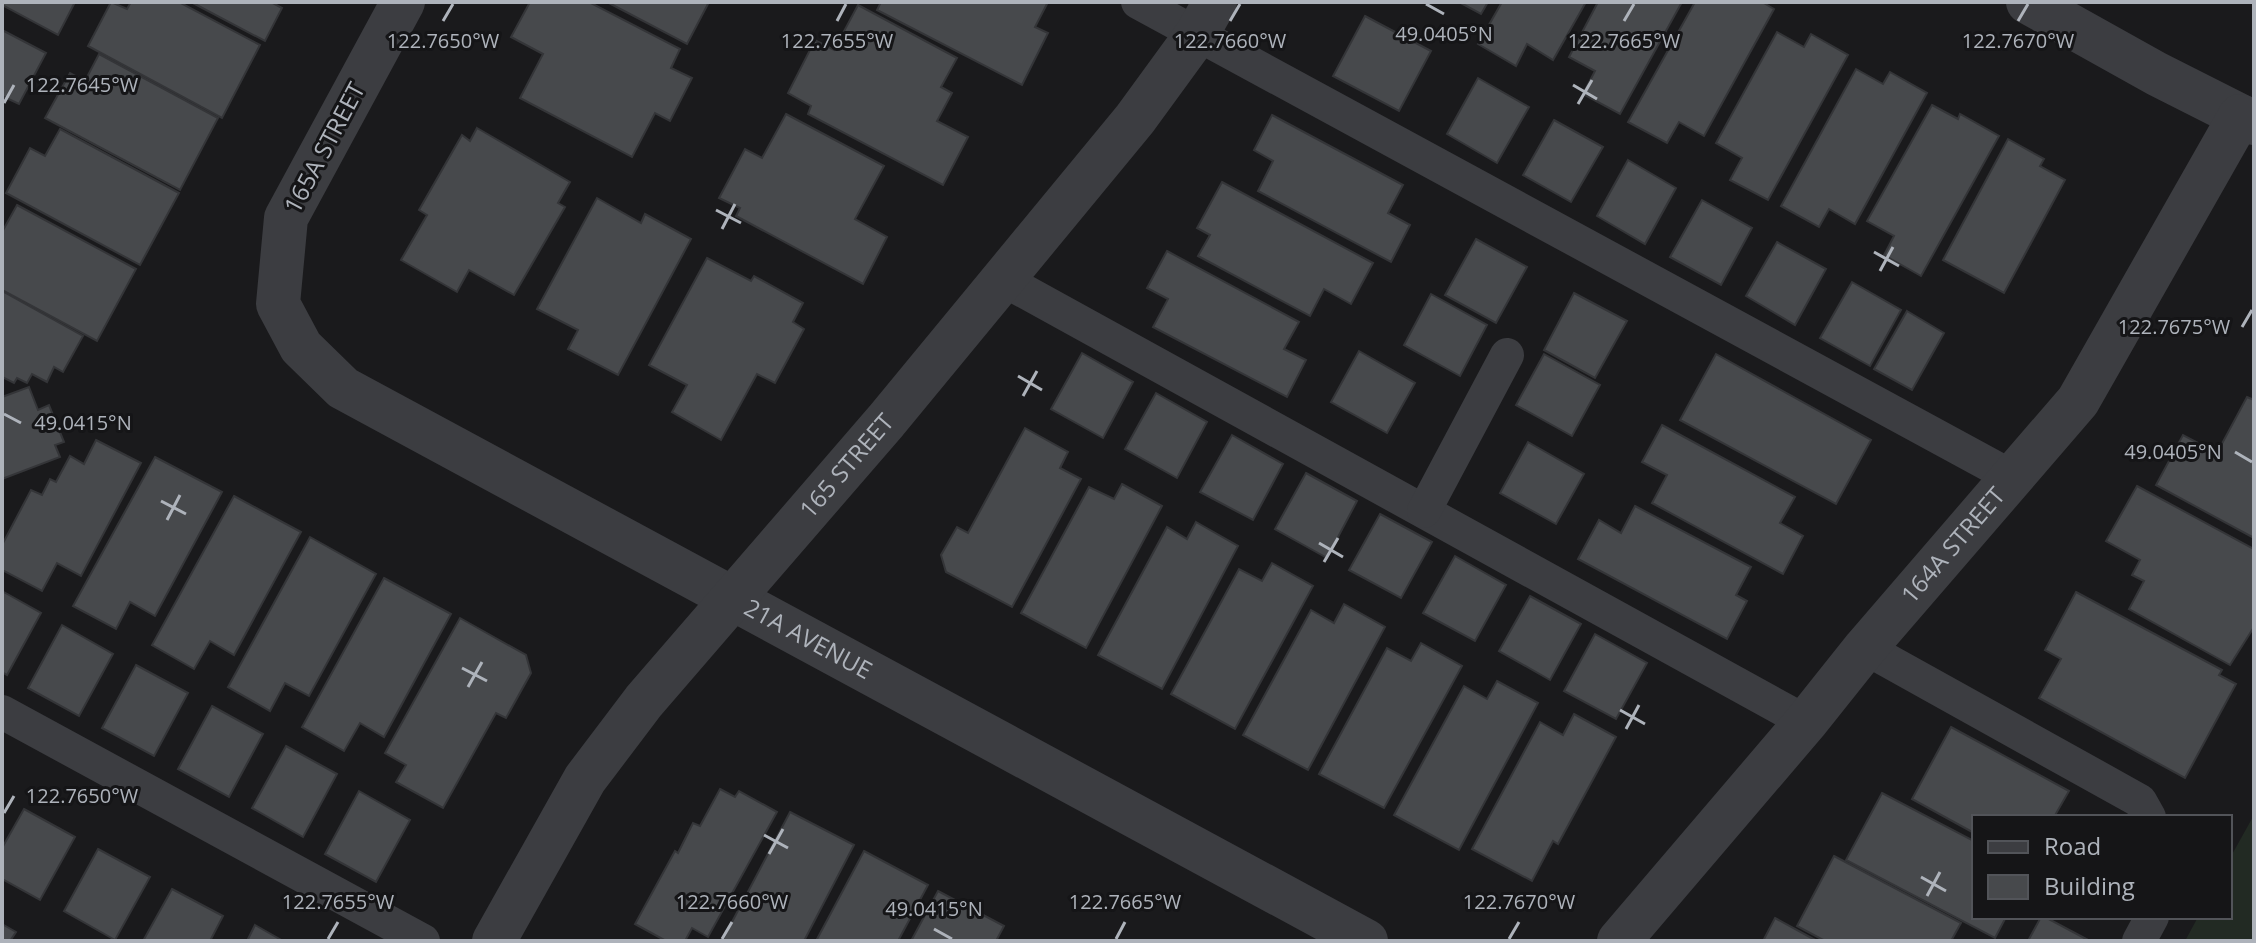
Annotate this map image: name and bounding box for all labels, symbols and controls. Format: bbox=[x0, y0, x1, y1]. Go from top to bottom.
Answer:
text: 49.0405°N bbox=[1395, 20, 1493, 47]
text: 122.7650°W bbox=[387, 27, 500, 54]
text: 122.7655°W bbox=[781, 27, 894, 54]
text: 122.7660°W bbox=[1174, 27, 1287, 54]
text: 122.7665°W bbox=[1568, 27, 1681, 54]
text: 122.7670°W bbox=[1962, 27, 2075, 54]
text: 122.7645°W bbox=[26, 71, 139, 98]
street label: 165A STREET bbox=[275, 76, 372, 218]
text: 122.7675°W bbox=[2118, 313, 2231, 340]
street label: 165 STREET bbox=[791, 406, 900, 525]
text: 49.0415°N bbox=[34, 409, 132, 436]
text: 49.0405°N bbox=[2124, 438, 2222, 465]
street label: 164A STREET bbox=[1893, 479, 2012, 610]
street label: 21A AVENUE bbox=[739, 590, 878, 686]
text: 122.7650°W bbox=[26, 782, 139, 809]
legend bbox=[1972, 815, 2232, 919]
text: Road bbox=[2044, 829, 2101, 862]
text: Building bbox=[2044, 869, 2135, 902]
text: 122.7655°W bbox=[282, 888, 395, 915]
text: 122.7660°W bbox=[676, 888, 789, 915]
text: 122.7665°W bbox=[1069, 888, 1182, 915]
text: 122.7670°W bbox=[1463, 888, 1576, 915]
text: 49.0415°N bbox=[885, 895, 983, 922]

